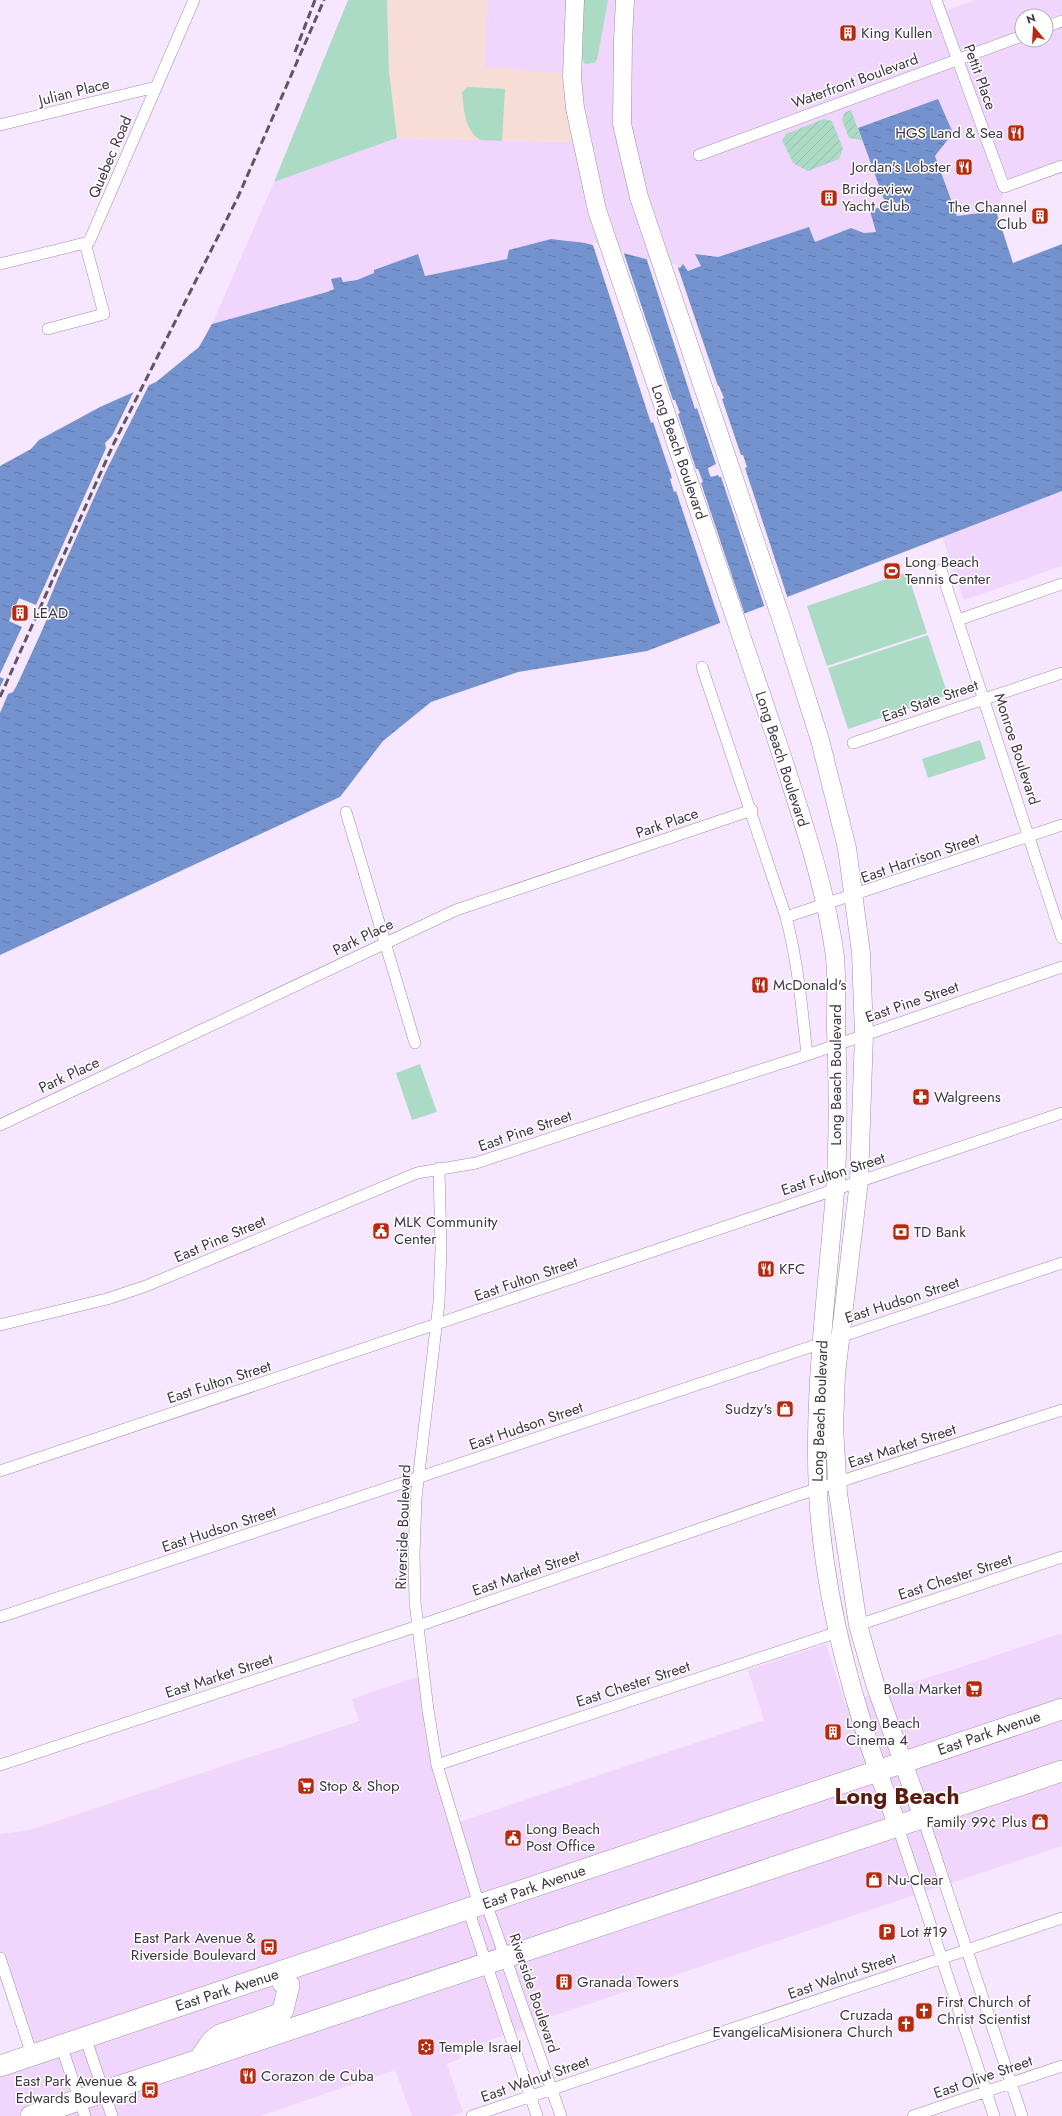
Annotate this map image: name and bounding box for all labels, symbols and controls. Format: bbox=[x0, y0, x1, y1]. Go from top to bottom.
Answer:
north arrow bbox=[1014, 8, 1054, 48]
text: N bbox=[1024, 10, 1038, 27]
place label: King Kullen bbox=[861, 22, 933, 44]
building icon: King Kullen bbox=[838, 23, 858, 43]
street label: Pettit Place bbox=[958, 41, 1002, 113]
street label: Waterfront Boulevard bbox=[789, 48, 921, 114]
street label: Julian Place bbox=[34, 73, 112, 112]
street label: Quebec Road bbox=[83, 112, 137, 202]
place label: HGS Land & Sea bbox=[895, 122, 1003, 144]
restaurant icon: HGS Land & Sea bbox=[1006, 123, 1026, 143]
place label: Jordan's Lobster bbox=[850, 156, 952, 178]
restaurant icon: Jordan's Lobster bbox=[954, 157, 974, 177]
place label: Bridgeview Yacht Club bbox=[842, 178, 913, 217]
building icon: Bridgeview Yacht Club bbox=[819, 188, 839, 208]
place label: The Channel Club bbox=[948, 196, 1027, 235]
building icon: The Channel Club bbox=[1030, 206, 1050, 226]
street label: Long Beach Boulevard bbox=[646, 381, 712, 523]
place label: Long Beach Tennis Center bbox=[905, 551, 992, 590]
sports icon: Long Beach Tennis Center bbox=[882, 561, 902, 581]
place label: LEAD bbox=[33, 602, 68, 624]
building icon: LEAD bbox=[10, 603, 30, 623]
street label: East State Street bbox=[879, 674, 981, 728]
street label: Long Beach Boulevard bbox=[750, 688, 814, 830]
street label: Monroe Boulevard bbox=[989, 690, 1045, 808]
street label: Park Place bbox=[633, 802, 702, 844]
street label: East Harrison Street bbox=[858, 827, 983, 889]
street label: Park Place bbox=[329, 913, 397, 961]
place label: McDonald's bbox=[773, 974, 847, 996]
restaurant icon: McDonald's bbox=[750, 975, 770, 995]
street label: East Pine Street bbox=[862, 976, 962, 1028]
street label: Long Beach Boulevard bbox=[825, 1004, 847, 1146]
street label: Park Place bbox=[35, 1051, 103, 1099]
place label: Walgreens bbox=[934, 1086, 1001, 1108]
pharmacy icon: Walgreens bbox=[911, 1087, 931, 1107]
street label: East Pine Street bbox=[475, 1105, 575, 1157]
street label: East Fulton Street bbox=[778, 1147, 888, 1201]
street label: East Pine Street bbox=[171, 1210, 270, 1268]
place label: MLK Community Center bbox=[394, 1211, 498, 1250]
public building icon: MLK Community Center bbox=[371, 1221, 391, 1241]
place label: TD Bank bbox=[914, 1221, 966, 1243]
bank icon: TD Bank bbox=[891, 1222, 911, 1242]
street label: East Fulton Street bbox=[471, 1251, 581, 1307]
place label: KFC bbox=[779, 1258, 805, 1280]
restaurant icon: KFC bbox=[756, 1259, 776, 1279]
street label: East Hudson Street bbox=[842, 1271, 962, 1329]
street label: Long Beach Boulevard bbox=[807, 1340, 833, 1482]
street label: East Fulton Street bbox=[164, 1355, 274, 1409]
street label: East Hudson Street bbox=[466, 1396, 586, 1456]
place label: Sudzy's bbox=[725, 1398, 772, 1420]
shop icon: Sudzy's bbox=[775, 1399, 795, 1419]
street label: East Market Street bbox=[845, 1418, 959, 1474]
street label: Riverside Boulevard bbox=[390, 1464, 416, 1590]
street label: East Hudson Street bbox=[159, 1500, 279, 1558]
street label: East Market Street bbox=[469, 1544, 583, 1602]
street label: East Chester Street bbox=[895, 1548, 1015, 1606]
street label: East Market Street bbox=[162, 1648, 276, 1704]
street label: East Chester Street bbox=[573, 1655, 693, 1713]
place label: Bolla Market bbox=[884, 1678, 961, 1700]
supermarket icon: Bolla Market bbox=[964, 1679, 984, 1699]
street label: East Park Avenue bbox=[935, 1705, 1044, 1761]
place label: Long Beach Cinema 4 bbox=[846, 1712, 920, 1751]
building icon: Long Beach Cinema 4 bbox=[823, 1722, 843, 1742]
place label: Stop & Shop bbox=[319, 1775, 400, 1797]
supermarket icon: Stop & Shop bbox=[296, 1776, 316, 1796]
district label: Long Beach bbox=[834, 1779, 960, 1813]
place label: Family 99¢ Plus bbox=[927, 1811, 1027, 1833]
shop icon: Family 99¢ Plus bbox=[1030, 1812, 1050, 1832]
place label: Long Beach Post Office bbox=[526, 1818, 600, 1857]
public building icon: Long Beach Post Office bbox=[503, 1828, 523, 1848]
street label: East Park Avenue bbox=[480, 1859, 589, 1915]
place label: Nu-Clear bbox=[887, 1869, 944, 1891]
shop icon: Nu-Clear bbox=[864, 1870, 884, 1890]
place label: Lot #19 bbox=[900, 1921, 948, 1943]
parking icon: Lot #19 bbox=[877, 1922, 897, 1942]
place label: East Park Avenue & Riverside Boulevard bbox=[131, 1927, 256, 1966]
street label: Riverside Boulevard bbox=[503, 1930, 565, 2056]
bus stop icon: East Park Avenue & Riverside Boulevard bbox=[259, 1937, 279, 1957]
street label: East Walnut Street bbox=[785, 1947, 899, 2005]
street label: East Park Avenue bbox=[172, 1963, 282, 2017]
place label: Granada Towers bbox=[577, 1971, 679, 1993]
building icon: Granada Towers bbox=[554, 1972, 574, 1992]
place label: First Church of Christ Scientist bbox=[937, 1991, 1031, 2030]
church icon: First Church of Christ Scientist bbox=[914, 2001, 934, 2021]
place label: Cruzada EvangelicaMisionera Church bbox=[712, 2004, 893, 2043]
church icon: Cruzada EvangelicaMisionera Church bbox=[896, 2014, 916, 2034]
place label: Temple Israel bbox=[439, 2036, 521, 2058]
synagogue icon: Temple Israel bbox=[416, 2037, 436, 2057]
street label: East Walnut Street bbox=[478, 2050, 592, 2108]
street label: East Olive Street bbox=[931, 2050, 1036, 2104]
place label: Corazon de Cuba bbox=[261, 2065, 374, 2087]
restaurant icon: Corazon de Cuba bbox=[238, 2066, 258, 2086]
place label: East Park Avenue & Edwards Boulevard bbox=[15, 2070, 137, 2109]
bus stop icon: East Park Avenue & Edwards Boulevard bbox=[140, 2080, 160, 2100]

